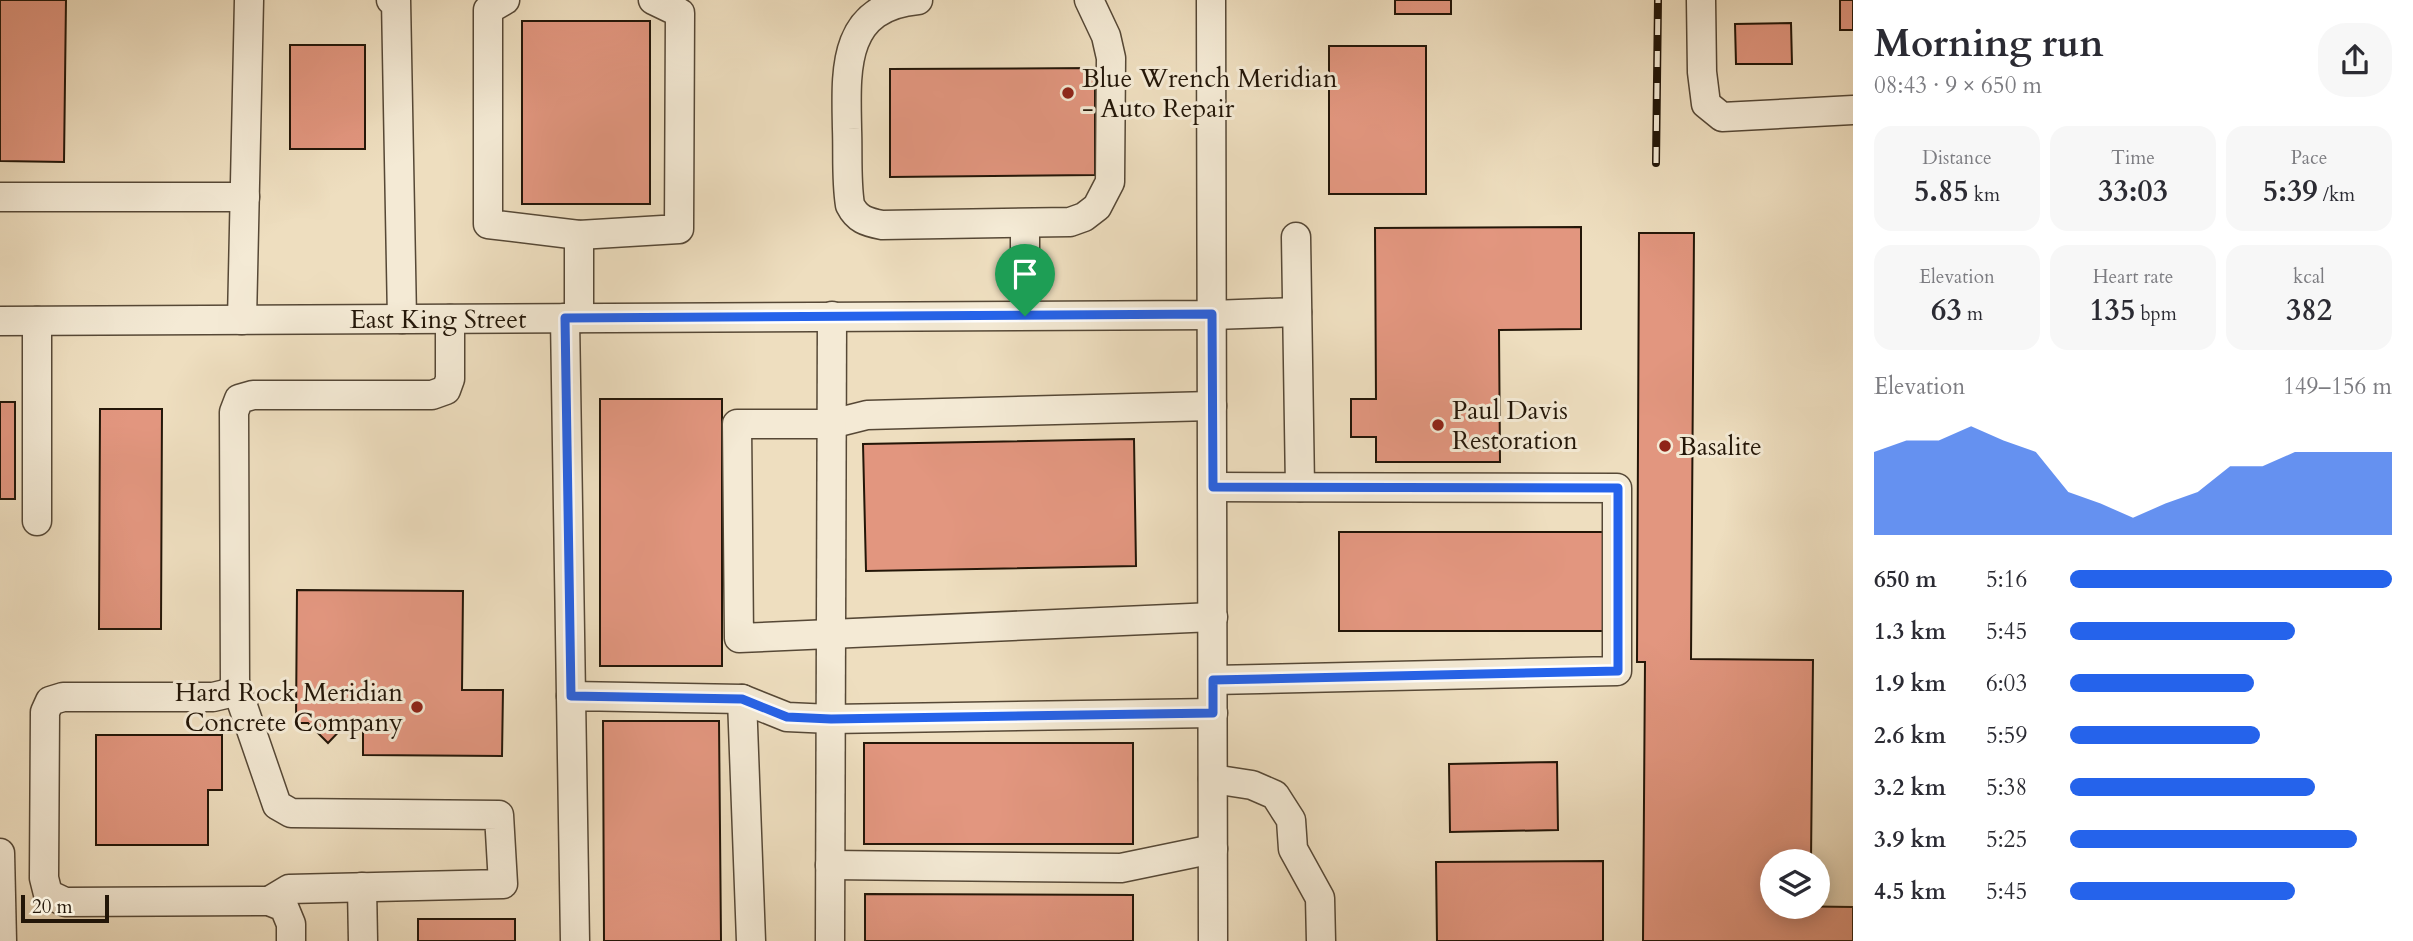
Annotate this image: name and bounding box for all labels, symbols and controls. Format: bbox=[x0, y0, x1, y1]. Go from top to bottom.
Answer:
text: Morning run bbox=[1874, 18, 2104, 70]
button: share bbox=[2318, 23, 2392, 97]
place label: Blue Wrench Meridian - Auto Repair bbox=[1082, 61, 1338, 126]
text: 08:43 · 9 × 650 m bbox=[1874, 70, 2042, 101]
marker: Blue Wrench Meridian - Auto Repair bbox=[1060, 85, 1076, 101]
text: Distance bbox=[1922, 145, 1992, 171]
text: Time bbox=[2111, 145, 2155, 171]
text: Pace bbox=[2291, 145, 2327, 171]
text: 5.85 bbox=[1914, 171, 1969, 212]
text: 33:03 bbox=[2098, 171, 2168, 212]
text: 5:39 bbox=[2263, 171, 2318, 212]
text: km bbox=[1969, 182, 2000, 208]
text: /km bbox=[2318, 182, 2355, 208]
pin bbox=[995, 244, 1055, 316]
icon: arrive bbox=[1006, 255, 1044, 293]
text: Elevation bbox=[1919, 264, 1995, 290]
text: Heart rate bbox=[2093, 264, 2173, 290]
text: kcal bbox=[2293, 264, 2325, 290]
text: 63 bbox=[1931, 290, 1962, 331]
text: 135 bbox=[2089, 290, 2135, 331]
text: 382 bbox=[2286, 290, 2332, 331]
text: m bbox=[1962, 301, 1983, 327]
text: bpm bbox=[2135, 301, 2177, 327]
street label: East King Street bbox=[350, 302, 526, 337]
text: Elevation bbox=[1874, 371, 1965, 402]
text: 149–156 m bbox=[2283, 371, 2392, 402]
place label: Paul Davis Restoration bbox=[1452, 393, 1578, 458]
marker: Paul Davis Restoration bbox=[1430, 417, 1446, 433]
place label: Basalite bbox=[1679, 429, 1762, 464]
marker: Basalite bbox=[1657, 438, 1673, 454]
text: 650 m bbox=[1874, 564, 1937, 595]
text: 5:16 bbox=[1986, 564, 2027, 595]
text: 1.3 km bbox=[1874, 616, 1946, 647]
text: 5:45 bbox=[1986, 616, 2027, 647]
text: 1.9 km bbox=[1874, 668, 1946, 699]
text: 6:03 bbox=[1986, 668, 2027, 699]
place label: Hard Rock Meridian Concrete Company bbox=[175, 675, 403, 740]
marker: Hard Rock Meridian Concrete Company bbox=[409, 699, 425, 715]
text: 2.6 km bbox=[1874, 720, 1946, 751]
text: 5:59 bbox=[1986, 720, 2027, 751]
text: 3.2 km bbox=[1874, 772, 1946, 803]
text: 5:38 bbox=[1986, 772, 2027, 803]
text: 3.9 km bbox=[1874, 824, 1946, 855]
text: 5:25 bbox=[1986, 824, 2027, 855]
map controls bbox=[1760, 849, 1830, 919]
button: layers bbox=[1760, 849, 1830, 919]
text: 4.5 km bbox=[1874, 876, 1946, 907]
text: 5:45 bbox=[1986, 876, 2027, 907]
scale bar bbox=[21, 892, 108, 924]
text: 20 m bbox=[32, 894, 73, 920]

